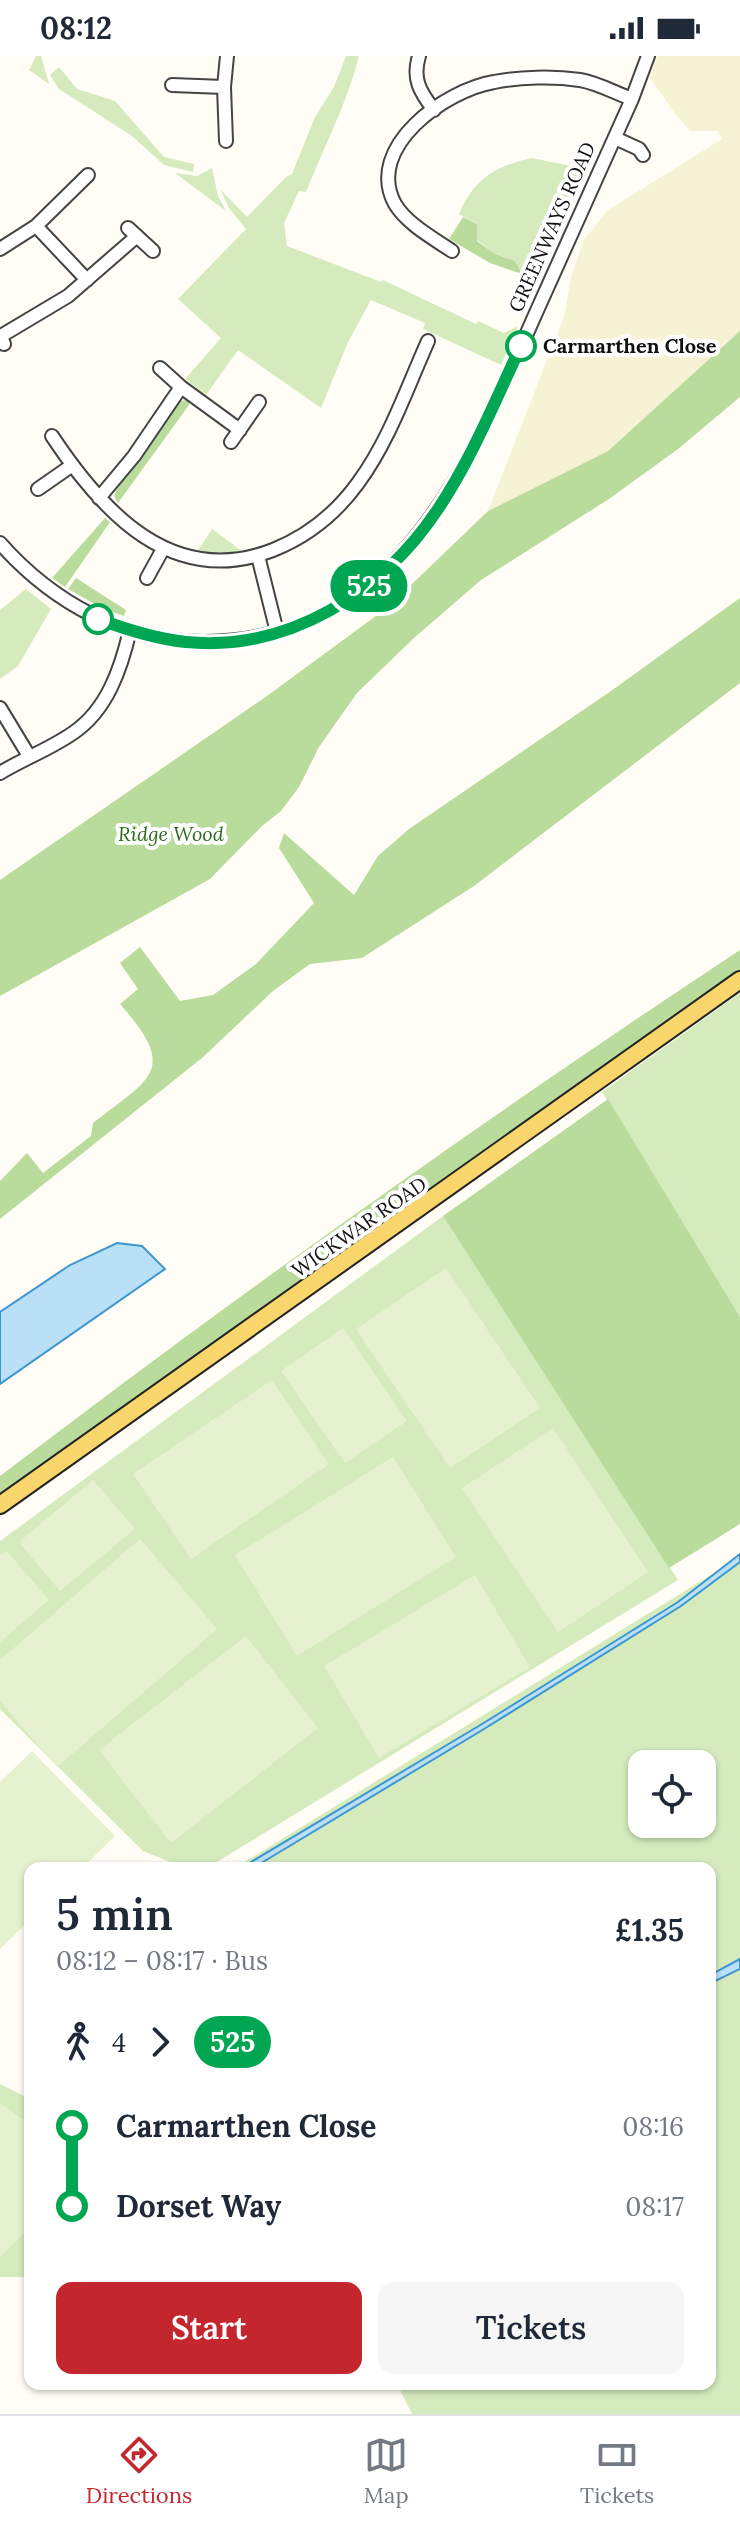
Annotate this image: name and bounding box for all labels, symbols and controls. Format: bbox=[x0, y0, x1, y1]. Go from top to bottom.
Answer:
text: 08:12 bbox=[40, 9, 112, 47]
street label: GREENWAYS ROAD bbox=[503, 138, 600, 316]
marker: Carmarthen Close bbox=[506, 331, 536, 361]
place label: Carmarthen Close bbox=[543, 333, 717, 358]
line badge: 525 bbox=[323, 560, 415, 612]
text: 525 bbox=[346, 568, 392, 604]
unlabelled marker bbox=[83, 604, 113, 634]
park label: Ridge Wood bbox=[118, 821, 225, 846]
street label: WICKWAR ROAD bbox=[286, 1171, 431, 1282]
map controls bbox=[628, 1750, 716, 1838]
button: locate bbox=[628, 1750, 716, 1838]
text: 5 min bbox=[56, 1886, 173, 1942]
text: £1.35 bbox=[615, 1911, 684, 1949]
text: 08:12 – 08:17 · Bus bbox=[56, 1944, 268, 1977]
icon: walk bbox=[56, 2020, 100, 2064]
icon: forward bbox=[138, 2020, 182, 2064]
text: 525 bbox=[210, 2024, 255, 2060]
text: 4 bbox=[112, 2026, 126, 2059]
text: Carmarthen Close bbox=[116, 2107, 376, 2145]
text: 08:16 bbox=[622, 2110, 684, 2143]
text: Dorset Way bbox=[116, 2187, 281, 2225]
text: 08:17 bbox=[625, 2190, 684, 2223]
button: Start bbox=[56, 2282, 362, 2374]
button: Tickets bbox=[378, 2282, 684, 2374]
tab: Directions bbox=[86, 2433, 192, 2509]
tab: Map bbox=[364, 2433, 409, 2509]
tab: Tickets bbox=[580, 2433, 654, 2509]

